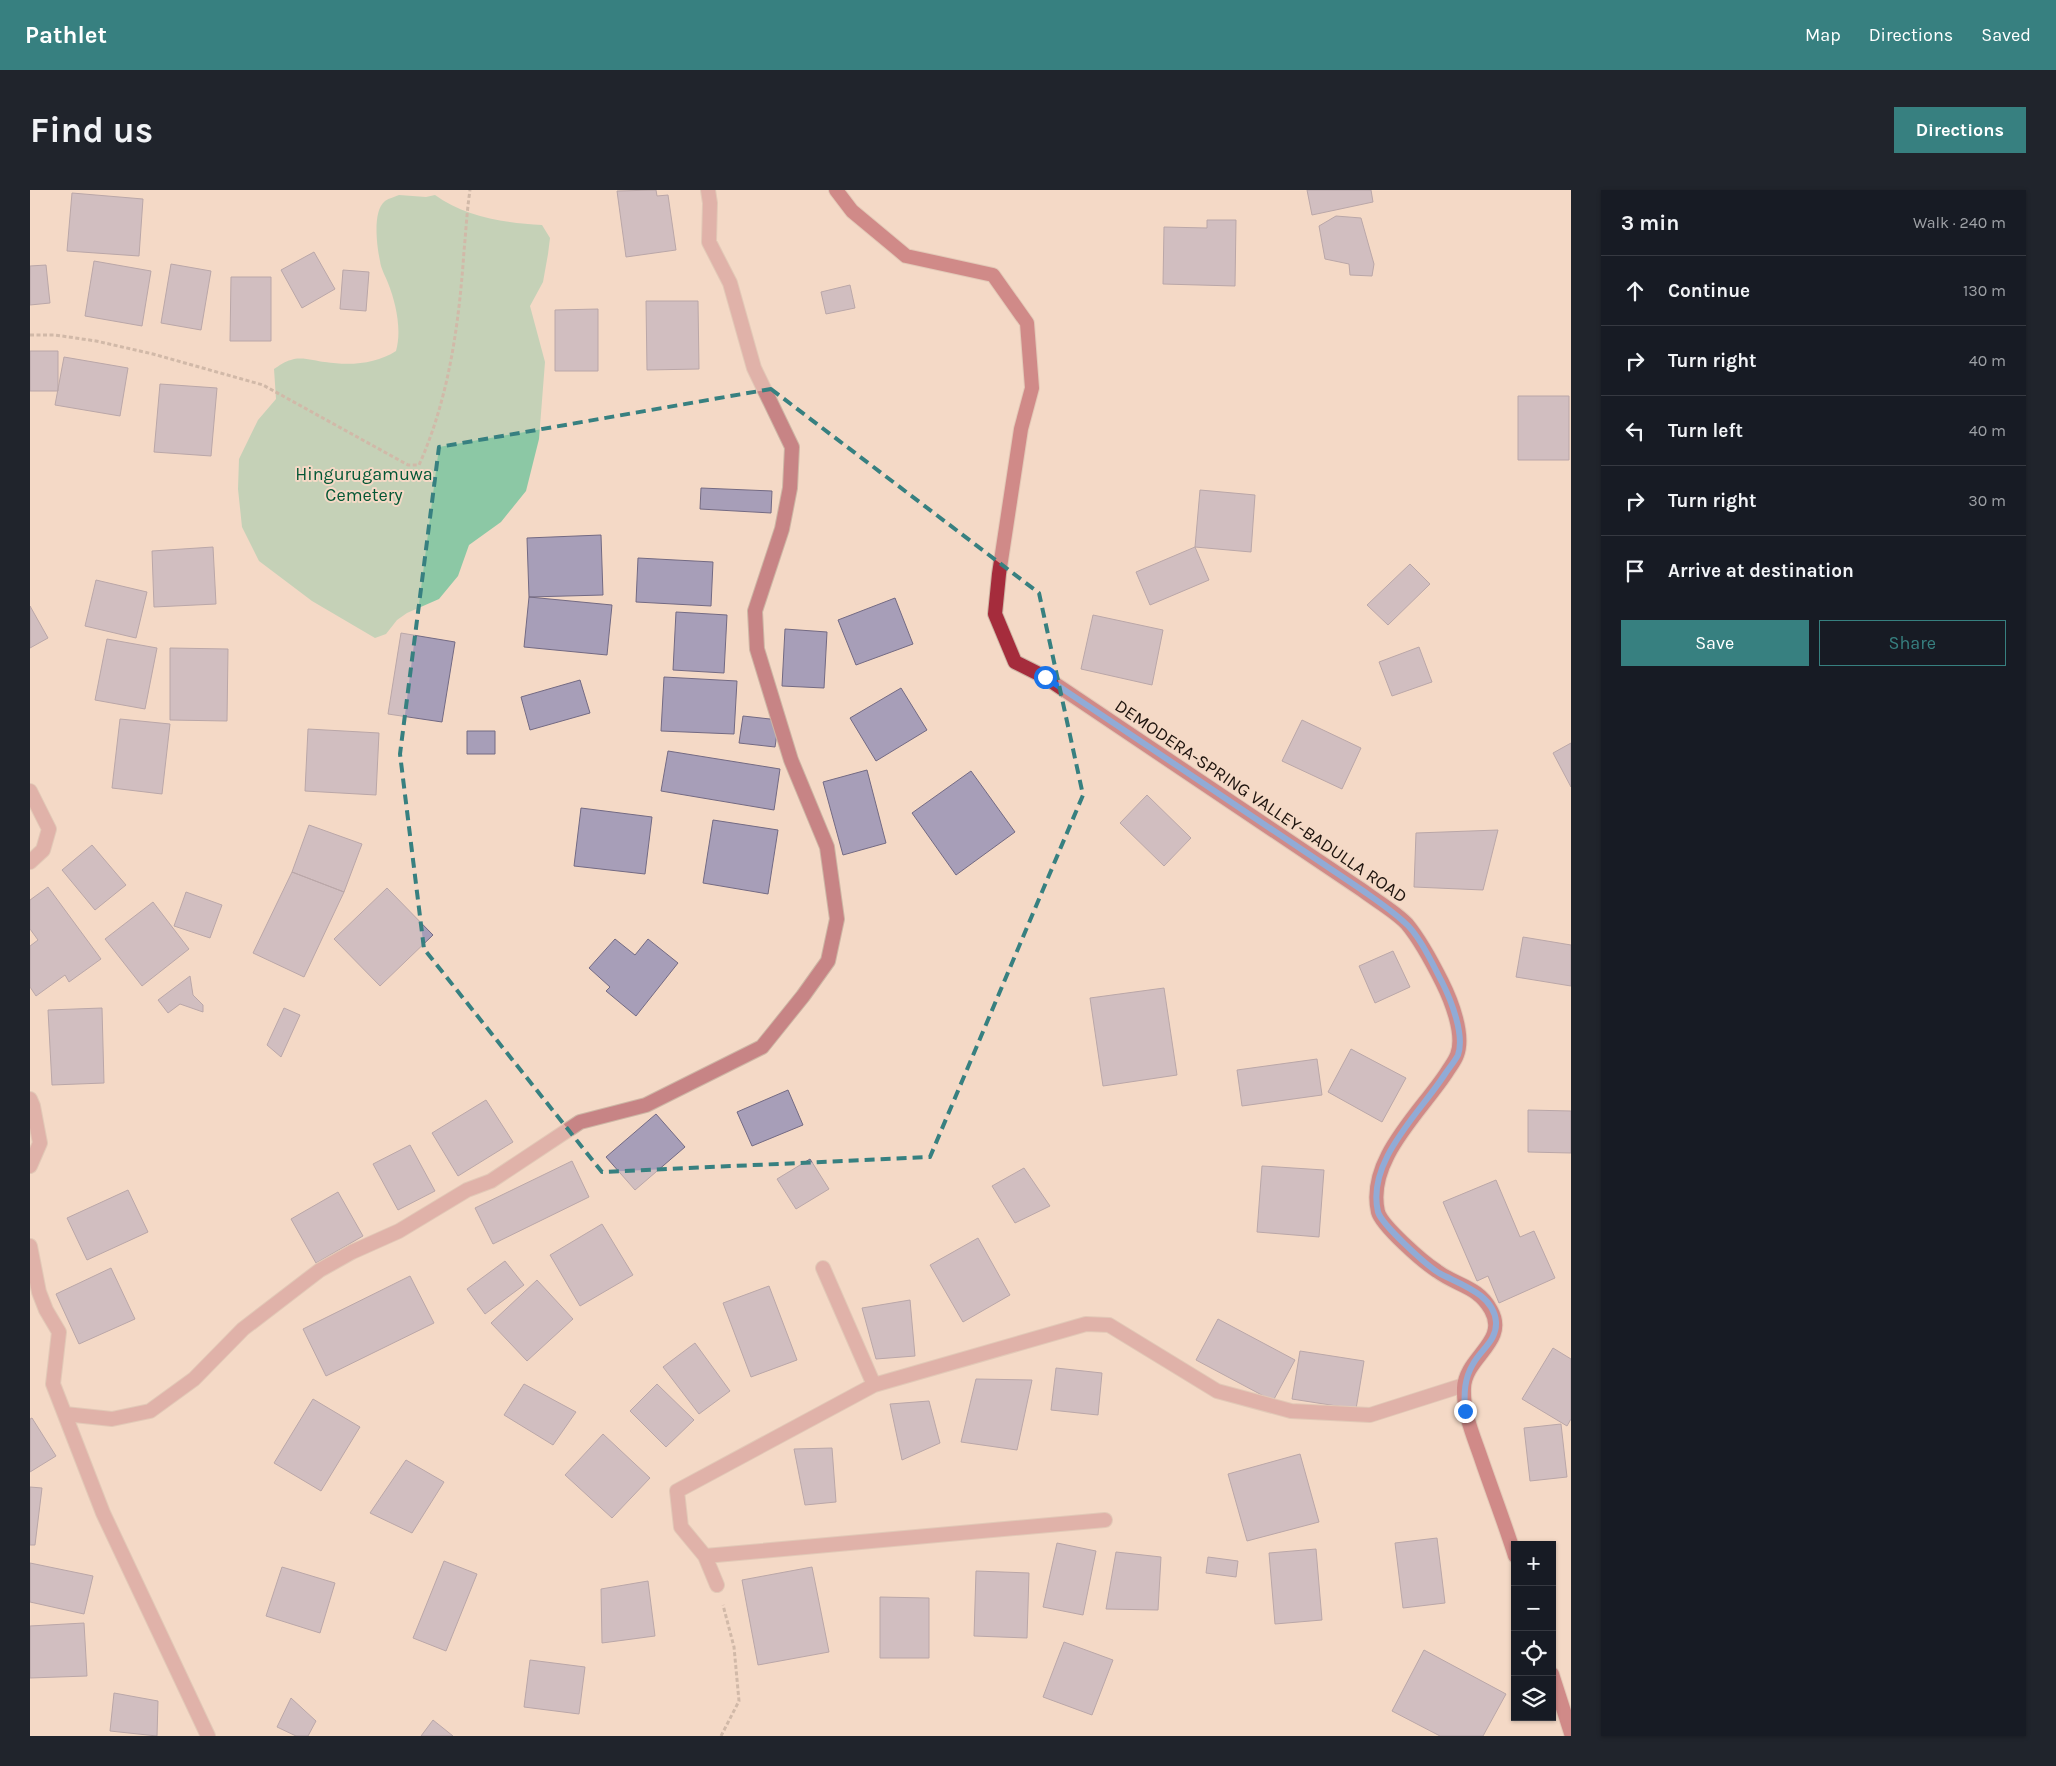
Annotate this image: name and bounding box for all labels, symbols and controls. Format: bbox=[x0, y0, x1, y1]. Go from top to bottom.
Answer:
text: Pathlet bbox=[25, 21, 107, 49]
text: Map bbox=[1805, 24, 1841, 46]
text: Directions bbox=[1869, 24, 1953, 46]
text: Saved bbox=[1981, 24, 2031, 46]
button: Directions bbox=[1894, 107, 2026, 153]
text: Find us bbox=[30, 110, 153, 151]
text: 3 min bbox=[1621, 211, 1679, 235]
text: Walk · 240 m bbox=[1913, 213, 2006, 232]
icon: ahead bbox=[1621, 277, 1649, 305]
text: Continue bbox=[1668, 280, 1750, 302]
text: 130 m bbox=[1963, 281, 2006, 300]
icon: right bbox=[1621, 347, 1649, 375]
text: Turn right bbox=[1668, 350, 1757, 372]
text: 40 m bbox=[1969, 351, 2006, 370]
icon: left bbox=[1621, 417, 1649, 445]
text: Turn left bbox=[1668, 420, 1743, 442]
text: 40 m bbox=[1969, 421, 2006, 440]
park label: Hingurugamuwa Cemetery bbox=[295, 463, 433, 506]
icon: right bbox=[1621, 487, 1649, 515]
text: Turn right bbox=[1668, 490, 1757, 512]
text: 30 m bbox=[1968, 491, 2006, 510]
icon: arrive bbox=[1621, 557, 1649, 585]
text: Arrive at destination bbox=[1668, 560, 1854, 582]
button: Save bbox=[1621, 620, 1809, 666]
button: Share bbox=[1819, 620, 2006, 666]
route start bbox=[1034, 666, 1057, 689]
street label: DEMODERA-SPRING VALLEY-BADULLA ROAD bbox=[1111, 695, 1411, 907]
route end bbox=[1454, 1400, 1477, 1423]
map controls bbox=[1511, 1541, 1556, 1721]
button: + bbox=[1511, 1541, 1556, 1586]
button: − bbox=[1511, 1586, 1556, 1631]
button: locate bbox=[1511, 1631, 1556, 1676]
button: layers bbox=[1511, 1676, 1556, 1721]

